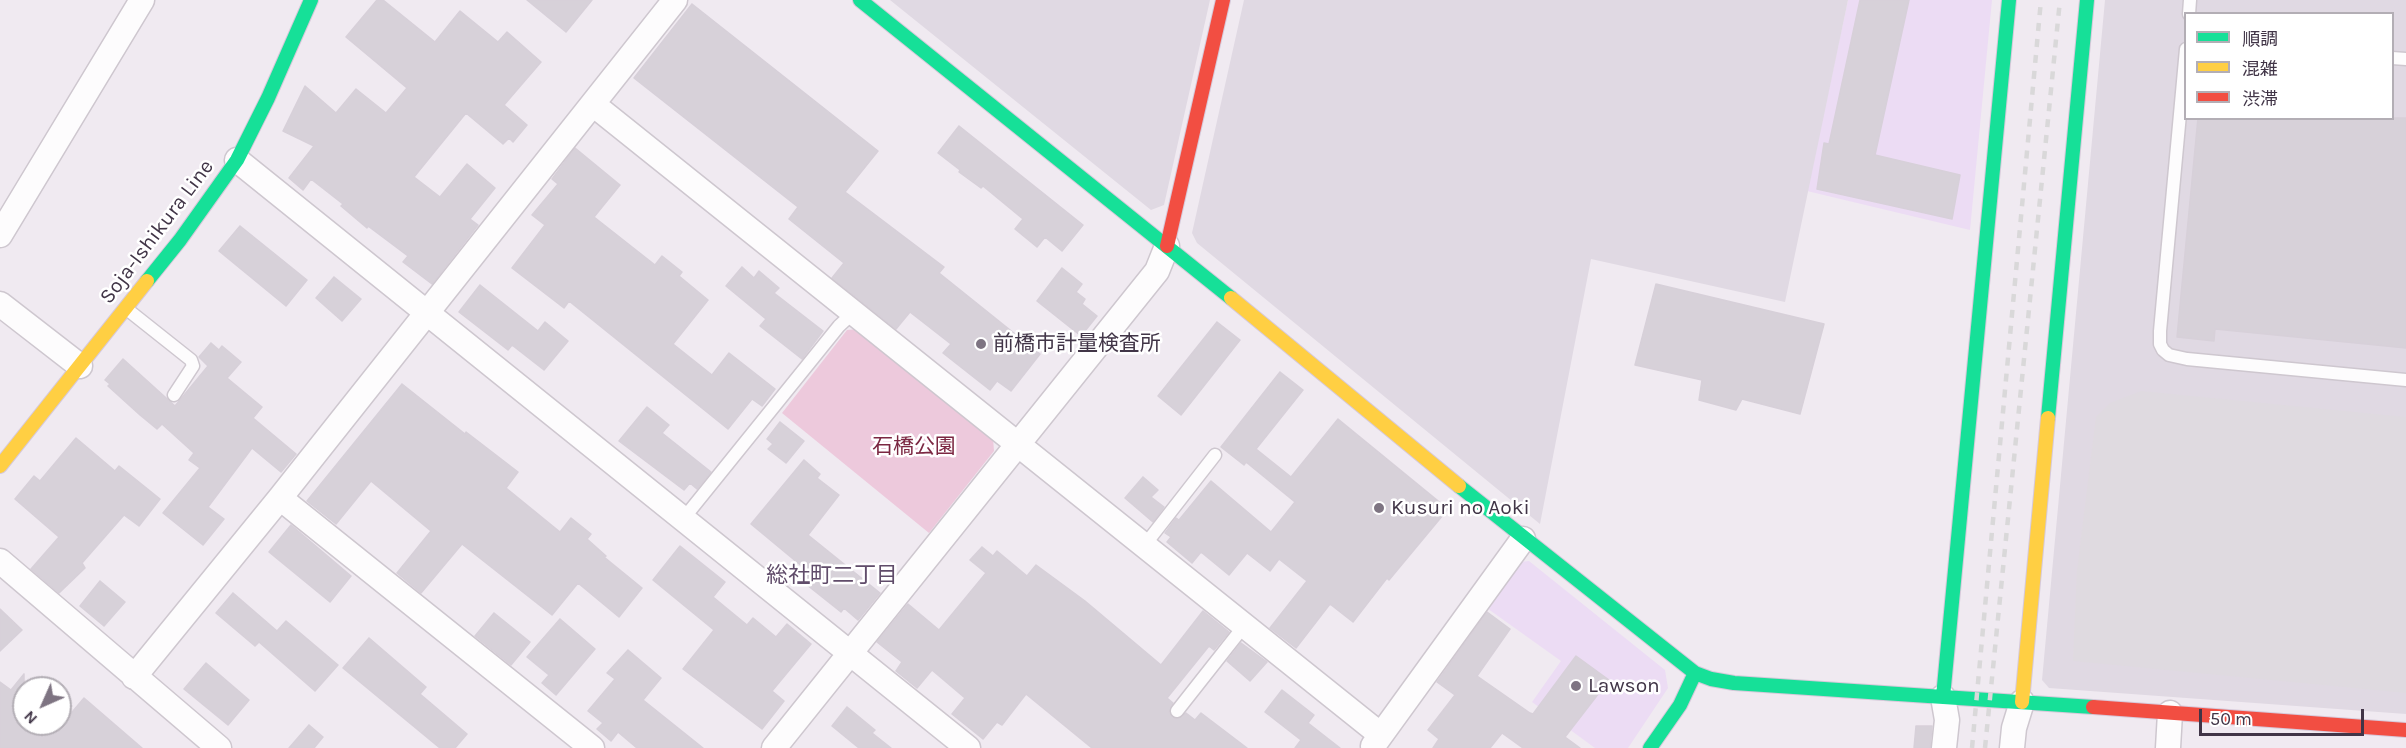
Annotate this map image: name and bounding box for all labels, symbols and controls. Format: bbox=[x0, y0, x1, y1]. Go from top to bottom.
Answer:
legend bbox=[2184, 12, 2394, 120]
text: 順調 bbox=[2242, 28, 2278, 50]
text: 混雑 bbox=[2242, 58, 2278, 80]
text: 渋滞 bbox=[2242, 88, 2278, 110]
street label: Soja-Ishikura Line bbox=[95, 155, 219, 309]
place label: 前橋市計量検査所 bbox=[993, 331, 1161, 357]
marker: 前橋市計量検査所 bbox=[974, 337, 988, 351]
park label: 石橋公園 bbox=[872, 434, 956, 460]
place label: Kusuri no Aoki bbox=[1391, 495, 1530, 521]
marker: Kusuri no Aoki bbox=[1372, 501, 1386, 515]
district label: 総社町二丁目 bbox=[766, 563, 898, 589]
place label: Lawson bbox=[1588, 673, 1660, 699]
north arrow bbox=[12, 676, 72, 736]
marker: Lawson bbox=[1569, 679, 1583, 693]
scale bar bbox=[2202, 697, 2367, 735]
text: N bbox=[20, 707, 41, 728]
text: 50 m bbox=[2210, 708, 2252, 730]

